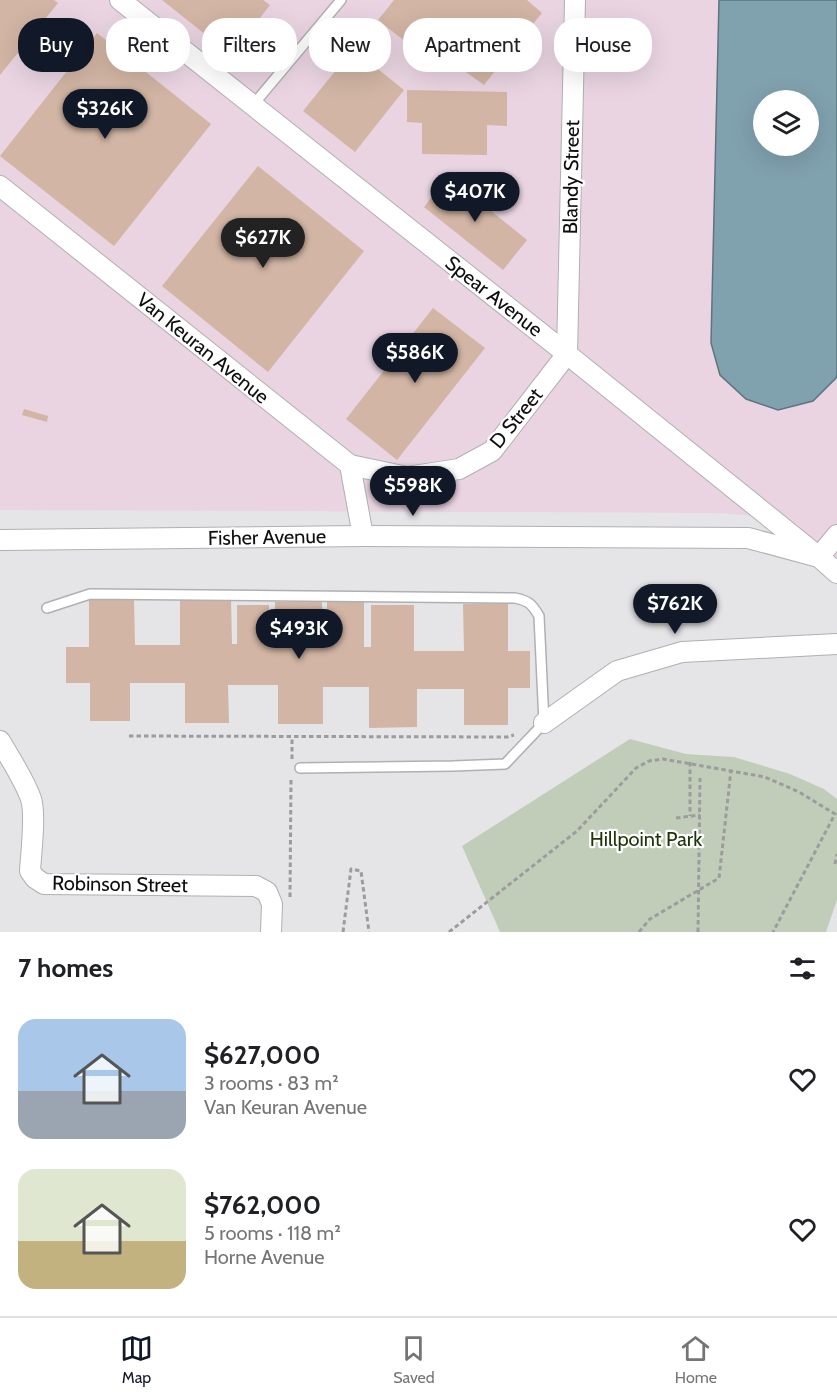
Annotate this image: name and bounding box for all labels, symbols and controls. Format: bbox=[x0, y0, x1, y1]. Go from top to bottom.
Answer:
chip: Buy bbox=[18, 18, 94, 72]
chip: Rent bbox=[106, 18, 190, 72]
chip: Filters bbox=[202, 18, 297, 72]
chip: New bbox=[309, 18, 391, 72]
chip: Apartment bbox=[403, 18, 542, 72]
chip: House bbox=[554, 18, 652, 72]
pin: $326K bbox=[63, 89, 147, 140]
map controls bbox=[753, 90, 819, 156]
button: layers bbox=[753, 90, 819, 156]
text: $326K bbox=[77, 96, 133, 120]
street label: Blandy Street bbox=[558, 119, 584, 234]
pin: $407K bbox=[433, 172, 517, 223]
text: $407K bbox=[445, 179, 505, 203]
pin: $627K bbox=[221, 218, 305, 269]
text: $627K bbox=[235, 225, 291, 249]
street label: Spear Avenue bbox=[441, 251, 547, 341]
street label: Van Keuran Avenue bbox=[132, 287, 274, 409]
pin: $586K bbox=[373, 333, 457, 384]
text: $586K bbox=[386, 340, 444, 364]
street label: D Street bbox=[485, 383, 548, 453]
pin: $598K bbox=[371, 466, 455, 517]
text: $598K bbox=[384, 473, 442, 497]
street label: Fisher Avenue bbox=[208, 524, 326, 550]
pin: $762K bbox=[633, 584, 717, 635]
text: $762K bbox=[647, 591, 703, 615]
pin: $493K bbox=[257, 609, 341, 660]
text: $493K bbox=[270, 616, 328, 640]
park label: Hillpoint Park bbox=[590, 827, 702, 851]
street label: Robinson Street bbox=[52, 871, 188, 897]
text: 7 homes bbox=[18, 952, 113, 984]
icon: filters bbox=[786, 952, 819, 985]
text: $627,000 bbox=[204, 1039, 321, 1071]
icon: home bbox=[66, 1043, 138, 1115]
icon: heart bbox=[786, 1063, 819, 1096]
text: 3 rooms · 83 m² bbox=[204, 1071, 339, 1095]
text: Van Keuran Avenue bbox=[204, 1095, 367, 1119]
text: $762,000 bbox=[204, 1189, 321, 1221]
icon: home bbox=[66, 1193, 138, 1265]
icon: heart bbox=[786, 1213, 819, 1246]
text: 5 rooms · 118 m² bbox=[204, 1221, 341, 1245]
text: Horne Avenue bbox=[204, 1245, 325, 1269]
tab: Map bbox=[120, 1332, 153, 1387]
tab: Saved bbox=[393, 1332, 435, 1387]
tab: Home bbox=[675, 1332, 717, 1387]

